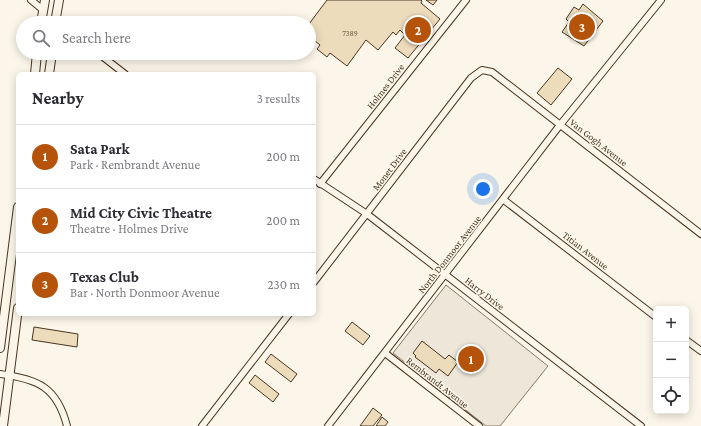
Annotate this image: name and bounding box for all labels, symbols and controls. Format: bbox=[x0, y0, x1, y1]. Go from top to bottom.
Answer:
pin: 3 bbox=[569, 12, 595, 42]
pin: 2 bbox=[405, 15, 431, 45]
search box bbox=[16, 16, 316, 60]
icon: search bbox=[30, 27, 52, 49]
house number: 7389 bbox=[342, 29, 358, 38]
text: Search here bbox=[62, 30, 131, 46]
street label: Holmes Drive bbox=[364, 61, 407, 111]
text: Nearby bbox=[32, 89, 84, 108]
text: 3 results bbox=[257, 91, 300, 106]
street label: Van Gogh Avenue bbox=[568, 117, 630, 169]
text: Sata Park bbox=[70, 141, 130, 157]
street label: Monet Drive bbox=[370, 146, 409, 193]
text: 1 bbox=[43, 149, 47, 164]
text: 200 m bbox=[266, 149, 300, 164]
text: Park · Rembrandt Avenue bbox=[70, 157, 200, 172]
your location bbox=[473, 179, 493, 199]
text: Mid City Civic Theatre bbox=[70, 205, 212, 221]
text: 2 bbox=[42, 213, 48, 228]
text: 200 m bbox=[266, 213, 300, 228]
street label: North Donmoor Avenue bbox=[416, 213, 483, 295]
text: Theatre · Holmes Drive bbox=[70, 221, 189, 236]
street label: Titian Avenue bbox=[561, 229, 611, 272]
text: Texas Club bbox=[70, 269, 139, 285]
street label: Harry Drive bbox=[463, 275, 507, 312]
text: 3 bbox=[42, 277, 48, 292]
text: 230 m bbox=[267, 277, 300, 292]
text: Bar · North Donmoor Avenue bbox=[70, 285, 220, 300]
map controls bbox=[653, 306, 689, 414]
button: + bbox=[653, 306, 689, 342]
button: − bbox=[653, 342, 689, 378]
pin: 1 bbox=[458, 344, 484, 374]
street label: Rembrandt Avenue bbox=[404, 355, 472, 411]
button: locate bbox=[653, 378, 689, 414]

